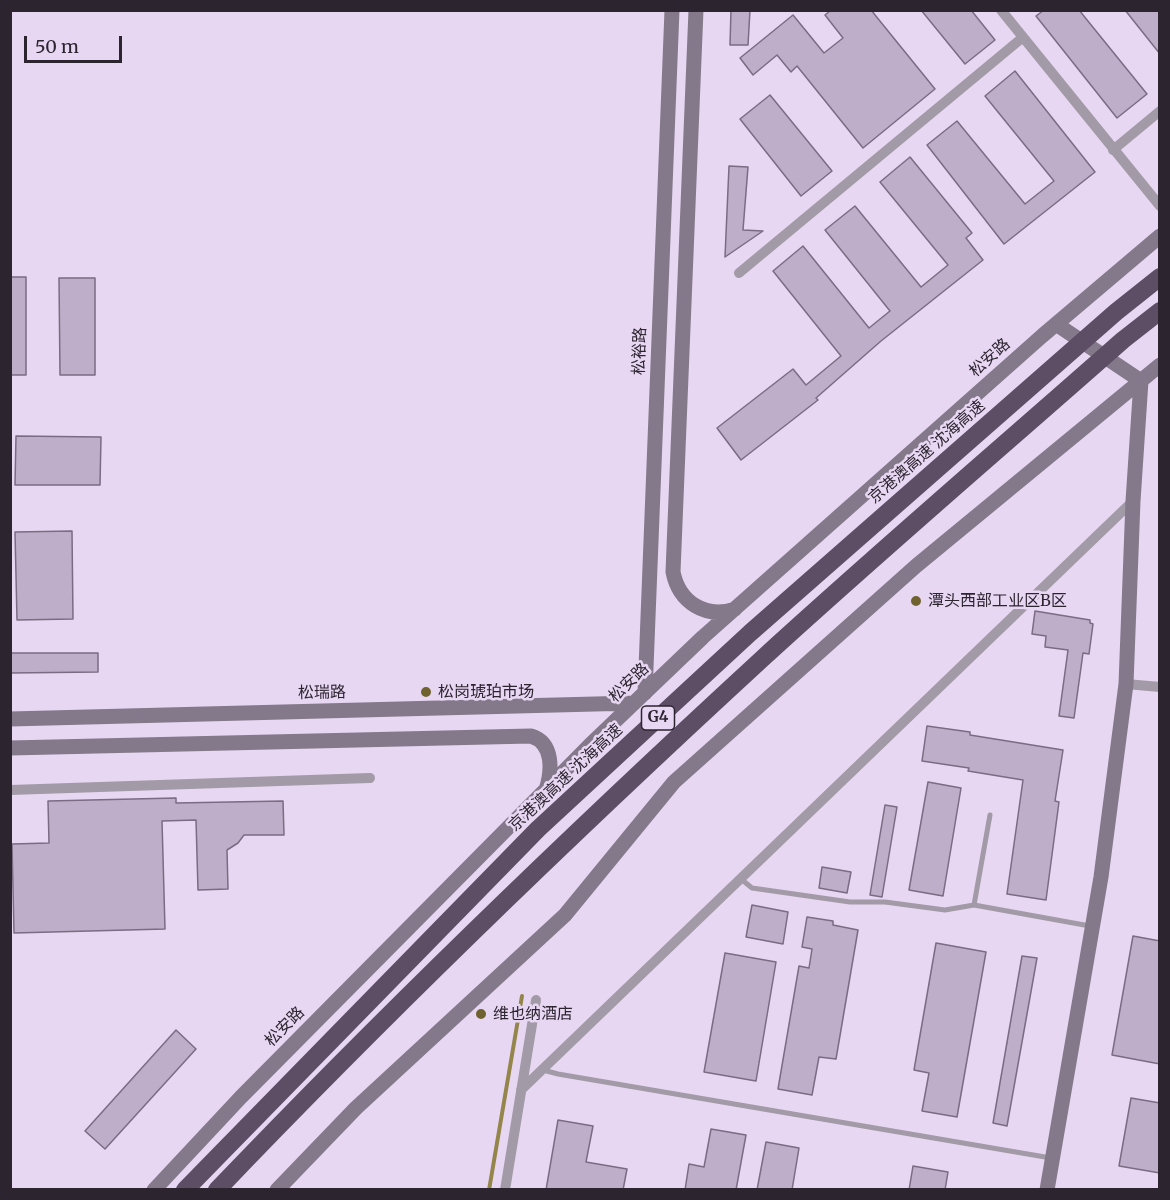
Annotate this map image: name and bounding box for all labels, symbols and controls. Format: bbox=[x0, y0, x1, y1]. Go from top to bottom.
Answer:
scale bar bbox=[27, 24, 124, 62]
text: 50 m bbox=[35, 35, 79, 58]
street label: 松裕路 bbox=[630, 327, 650, 375]
street label: 松安路 bbox=[966, 335, 1014, 381]
street label: 京港澳高速 沈海高速 bbox=[865, 396, 989, 508]
place label: 潭头西部工业区B区 bbox=[928, 591, 1067, 611]
marker: 潭头西部工业区B区 bbox=[909, 594, 923, 608]
street label: 松安路 bbox=[605, 659, 653, 707]
place label: 松岗琥珀市场 bbox=[438, 682, 534, 702]
street label: 松瑞路 bbox=[298, 683, 346, 703]
marker: 松岗琥珀市场 bbox=[419, 685, 433, 699]
road number: G4 bbox=[642, 706, 674, 730]
street label: 京港澳高速 沈海高速 bbox=[505, 721, 627, 835]
street label: 松安路 bbox=[261, 1003, 309, 1051]
place label: 维也纳酒店 bbox=[493, 1004, 573, 1024]
marker: 维也纳酒店 bbox=[474, 1007, 488, 1021]

